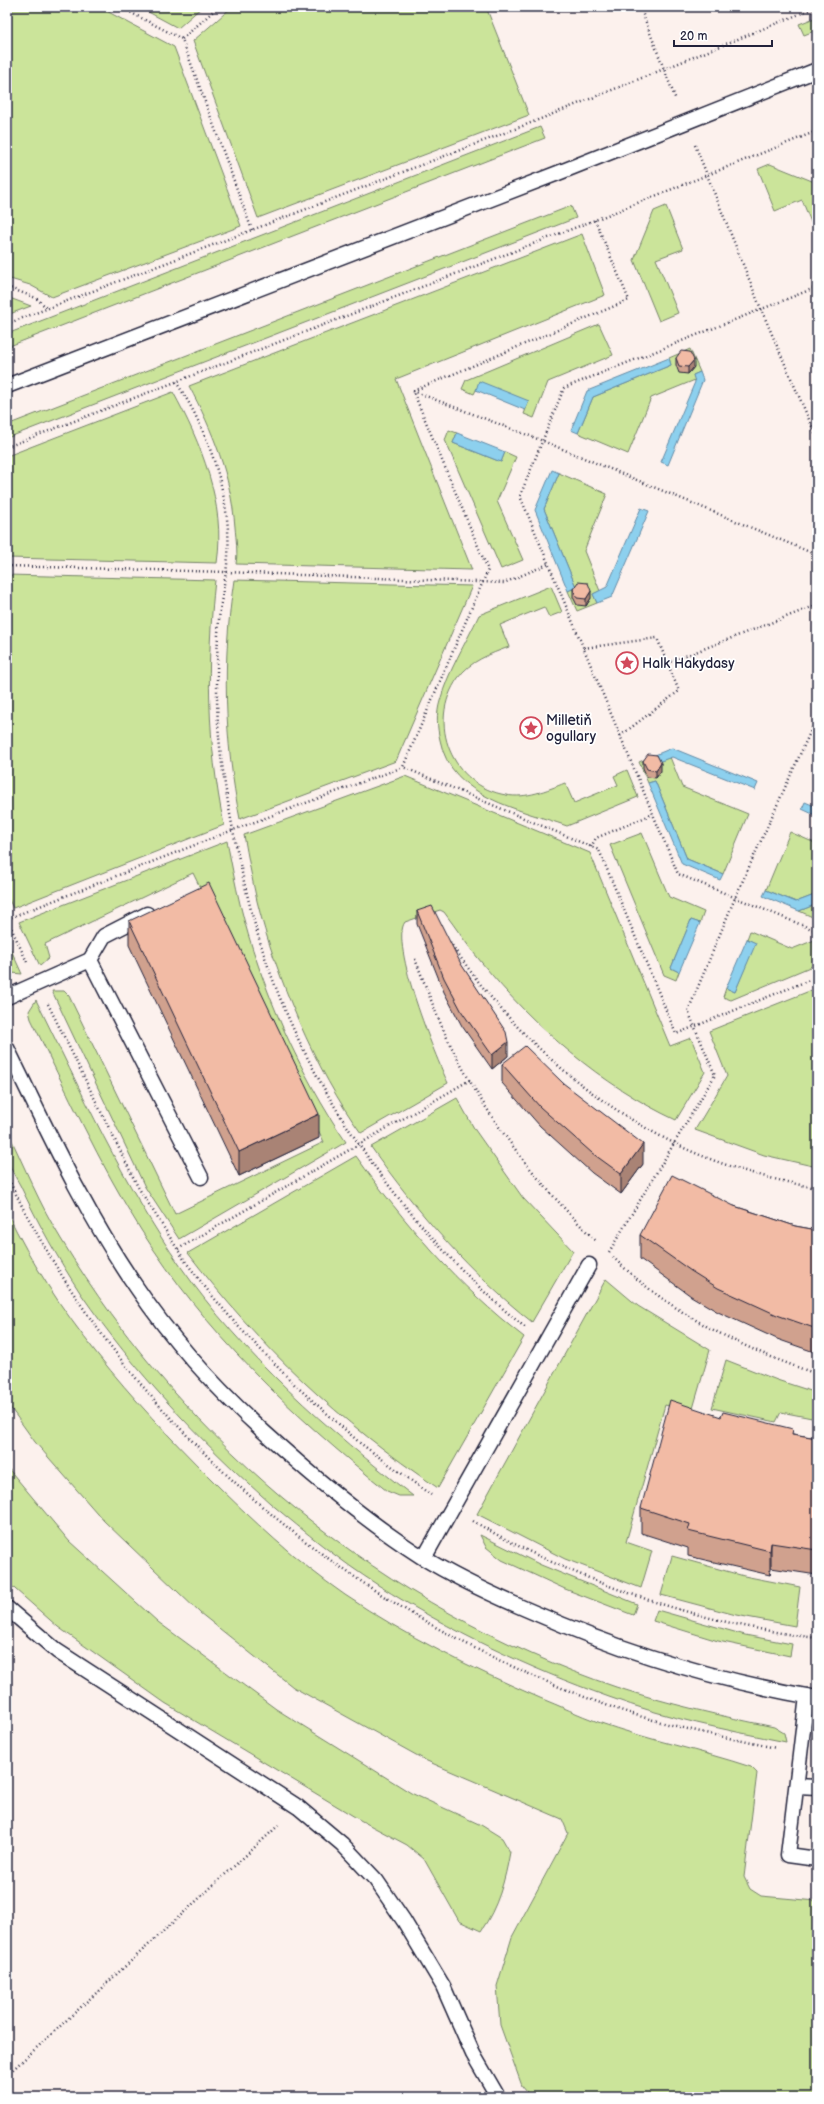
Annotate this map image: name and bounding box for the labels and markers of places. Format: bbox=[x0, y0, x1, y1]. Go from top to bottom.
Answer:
place icon: Halk Hakydasy bbox=[614, 650, 640, 676]
place label: Halk Hakydasy bbox=[642, 655, 735, 672]
place label: Milletiň ogullary bbox=[546, 712, 597, 745]
place icon: Milletiň ogullary bbox=[518, 715, 544, 741]

